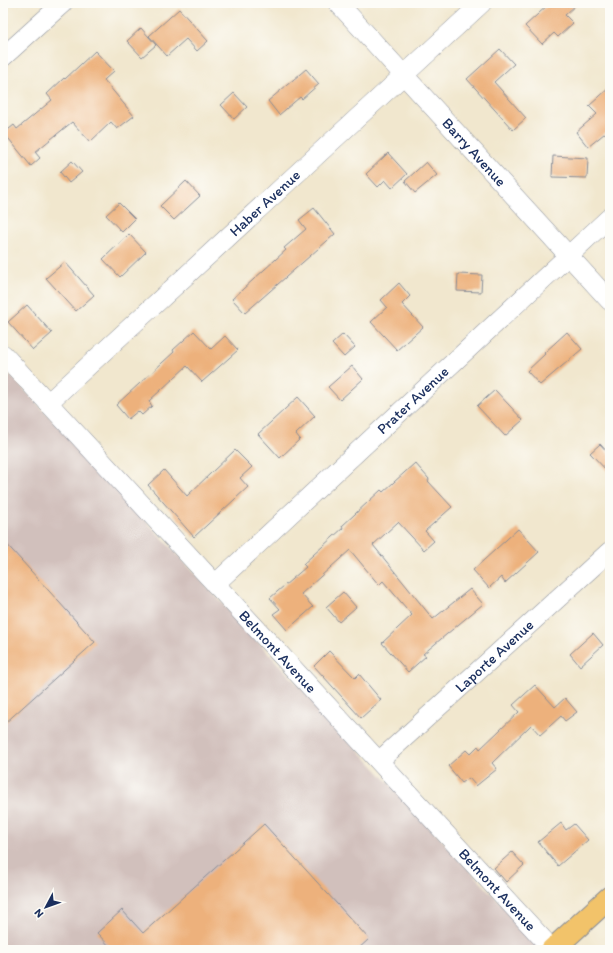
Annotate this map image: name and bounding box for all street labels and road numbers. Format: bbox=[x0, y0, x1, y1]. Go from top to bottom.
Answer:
street label: Barry Avenue bbox=[438, 114, 510, 190]
street label: Haber Avenue bbox=[226, 166, 304, 240]
street label: Prater Avenue bbox=[373, 362, 452, 438]
street label: Belmont Avenue bbox=[235, 607, 320, 697]
street label: Laporte Avenue bbox=[451, 616, 537, 696]
street label: Belmont Avenue bbox=[455, 845, 540, 935]

